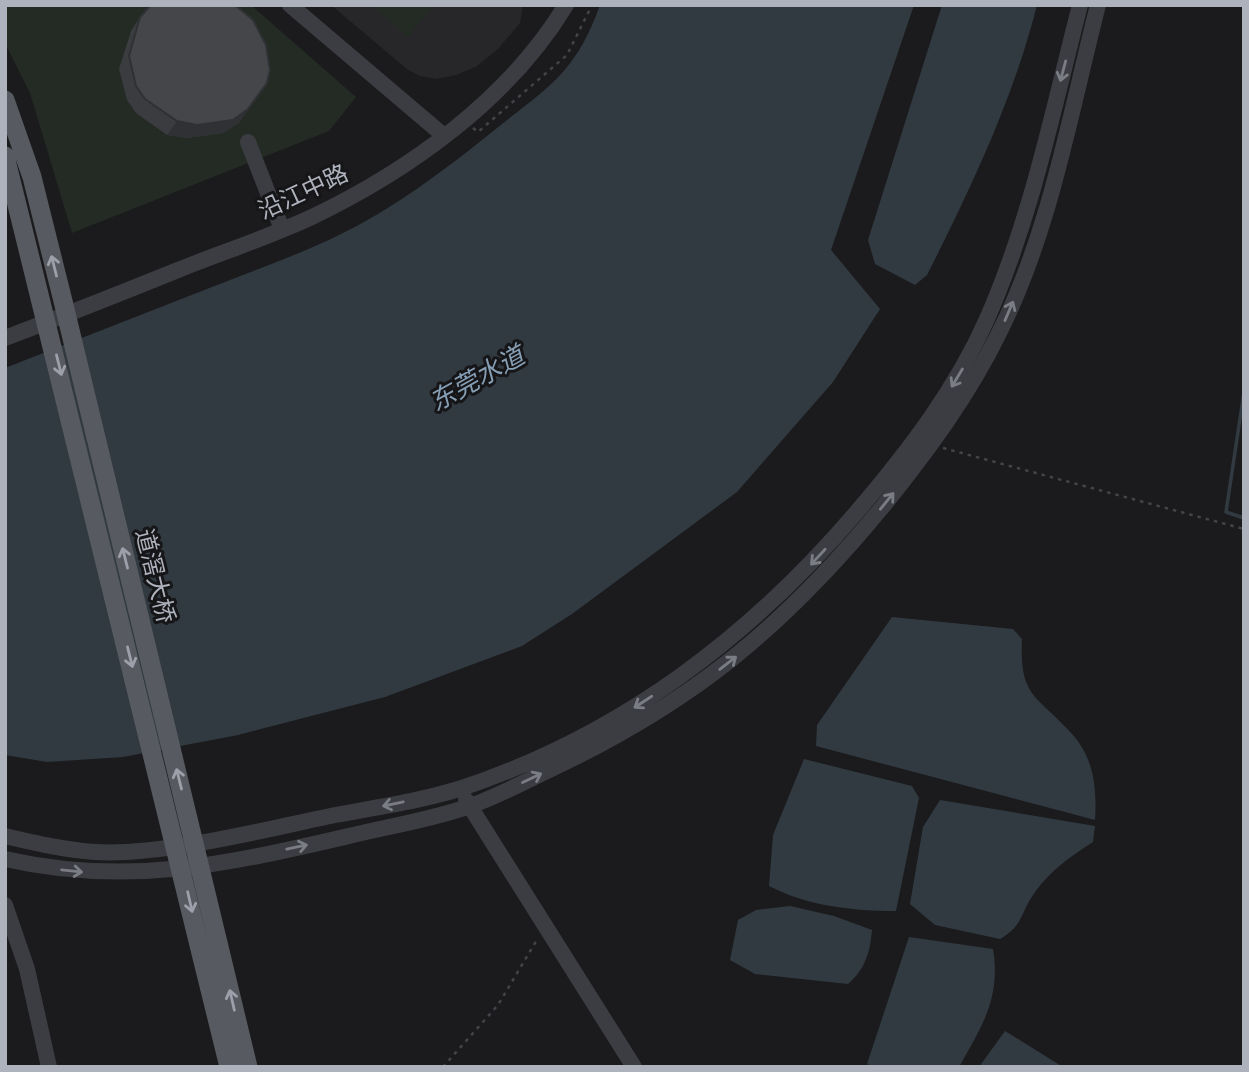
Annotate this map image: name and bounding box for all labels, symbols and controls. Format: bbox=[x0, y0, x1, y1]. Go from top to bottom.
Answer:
one-way arrow bbox=[1056, 59, 1069, 82]
street label: 沿江中路 bbox=[254, 159, 352, 225]
one-way arrow bbox=[47, 255, 60, 278]
one-way arrow bbox=[1003, 300, 1016, 322]
water label: 东莞水道 bbox=[424, 338, 533, 418]
one-way arrow bbox=[53, 353, 66, 375]
one-way arrow bbox=[950, 367, 964, 387]
one-way arrow bbox=[879, 493, 894, 511]
street label: 道滘大桥 bbox=[130, 526, 180, 626]
one-way arrow bbox=[118, 547, 132, 570]
one-way arrow bbox=[810, 548, 826, 566]
one-way arrow bbox=[124, 645, 137, 668]
one-way arrow bbox=[718, 656, 737, 671]
one-way arrow bbox=[634, 695, 654, 709]
one-way arrow bbox=[172, 768, 185, 791]
one-way arrow bbox=[521, 771, 542, 784]
one-way arrow bbox=[382, 797, 405, 811]
one-way arrow bbox=[285, 840, 308, 854]
one-way arrow bbox=[60, 865, 83, 878]
one-way arrow bbox=[183, 890, 197, 913]
one-way arrow bbox=[225, 990, 238, 1012]

